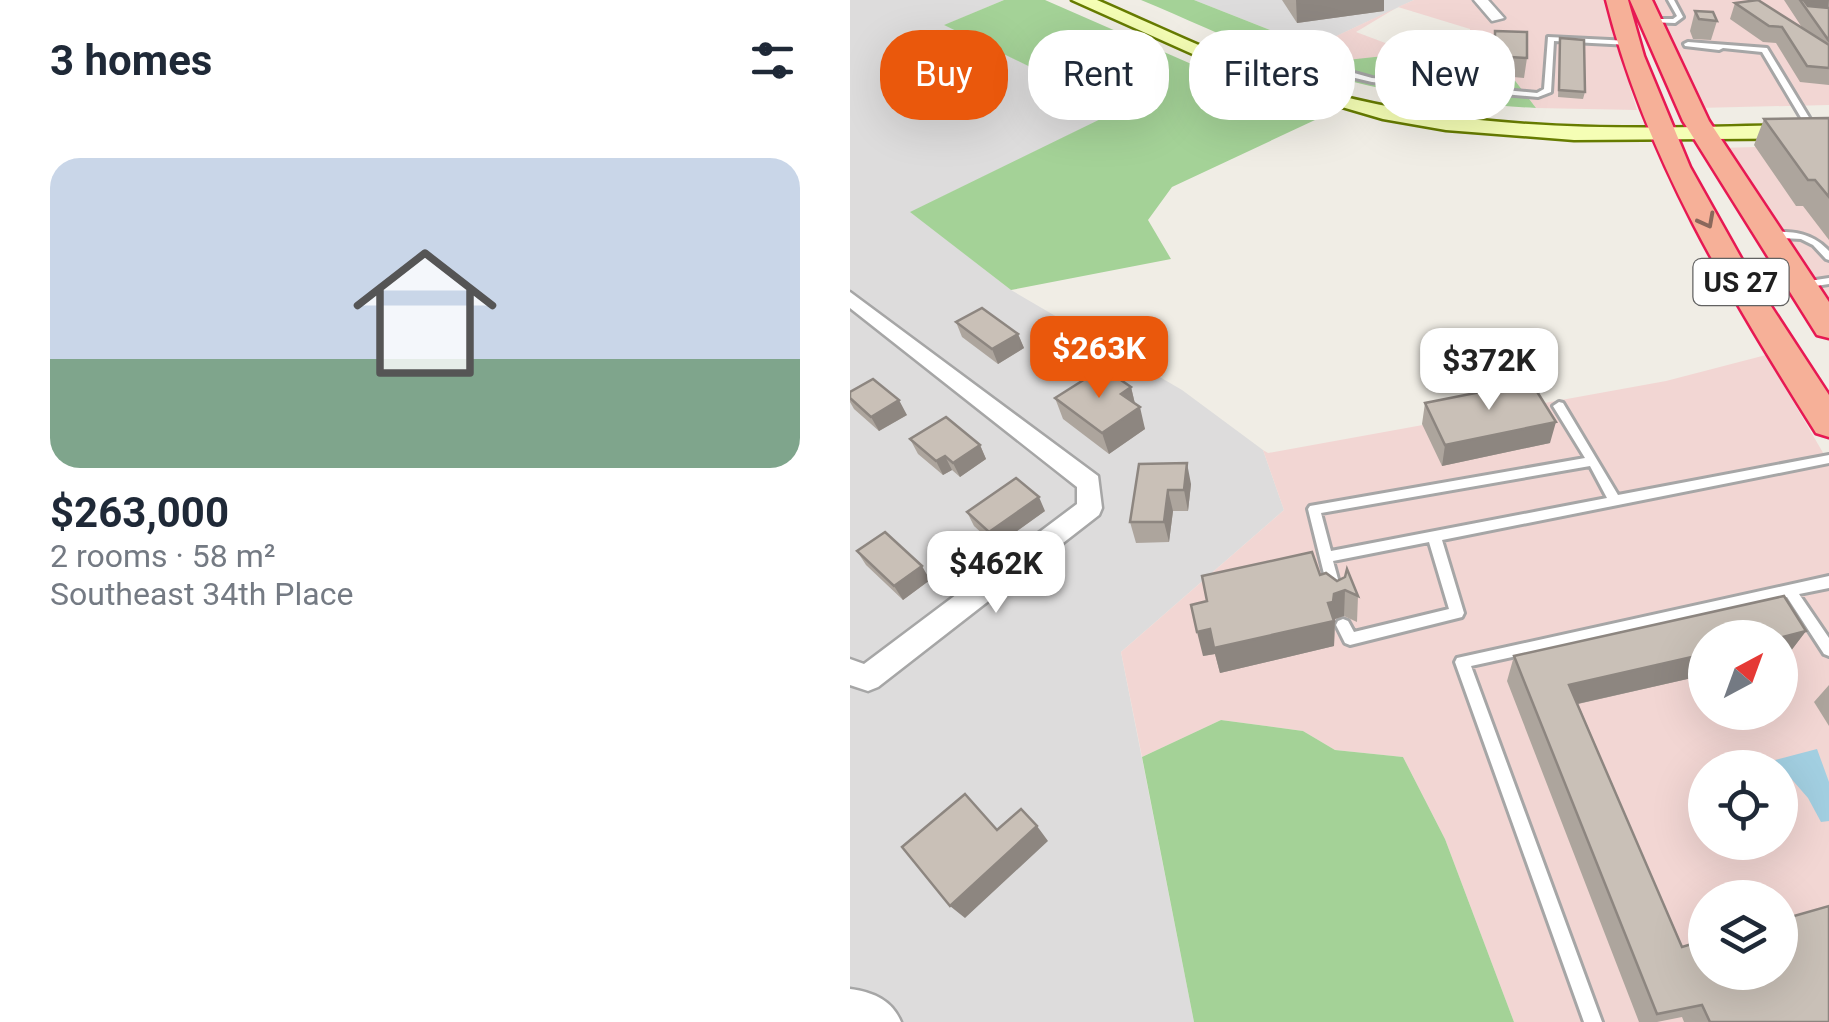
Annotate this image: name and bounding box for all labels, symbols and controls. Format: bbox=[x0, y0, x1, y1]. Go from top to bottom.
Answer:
chip: Buy bbox=[880, 30, 1008, 120]
chip: Rent bbox=[1028, 30, 1169, 120]
chip: Filters bbox=[1189, 30, 1355, 120]
chip: New bbox=[1375, 30, 1515, 120]
icon: filters bbox=[745, 33, 800, 88]
text: 3 homes bbox=[50, 36, 212, 85]
one-way arrow bbox=[1695, 211, 1714, 229]
icon: home bbox=[335, 223, 515, 403]
road number: US 27 bbox=[1694, 259, 1788, 305]
pin: $263K bbox=[1029, 316, 1169, 401]
pin: $372K bbox=[1419, 328, 1559, 413]
text: $263K bbox=[1052, 329, 1146, 367]
text: $372K bbox=[1442, 341, 1536, 379]
text: $263,000 bbox=[50, 488, 229, 537]
pin: $462K bbox=[926, 531, 1066, 616]
text: 2 rooms · 58 m² bbox=[50, 537, 275, 575]
text: $462K bbox=[949, 544, 1043, 582]
text: Southeast 34th Place bbox=[50, 575, 353, 613]
north arrow bbox=[1688, 620, 1798, 730]
map controls bbox=[1688, 620, 1798, 990]
button: locate bbox=[1688, 750, 1798, 860]
button: layers bbox=[1688, 880, 1798, 990]

